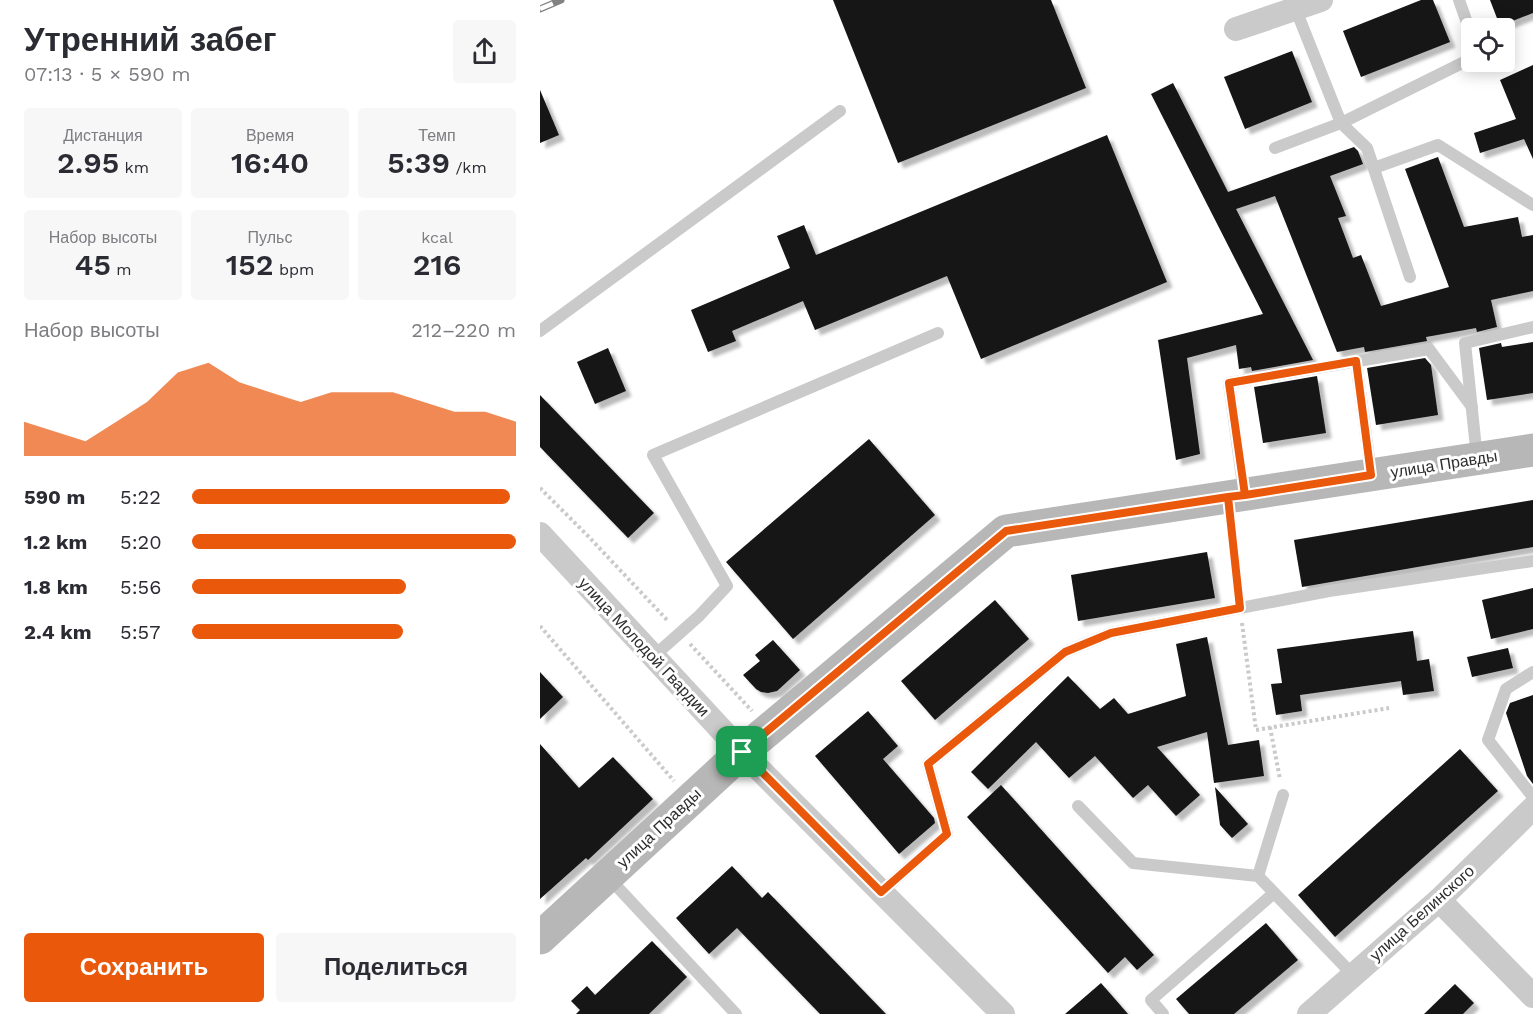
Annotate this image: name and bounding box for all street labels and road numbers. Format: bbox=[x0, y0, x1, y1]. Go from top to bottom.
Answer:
street label: улица Правды bbox=[1389, 446, 1499, 482]
street label: улица Молодой Гвардии bbox=[575, 574, 713, 720]
street label: улица Правды bbox=[613, 784, 705, 872]
street label: улица Белинского bbox=[1366, 861, 1478, 965]

